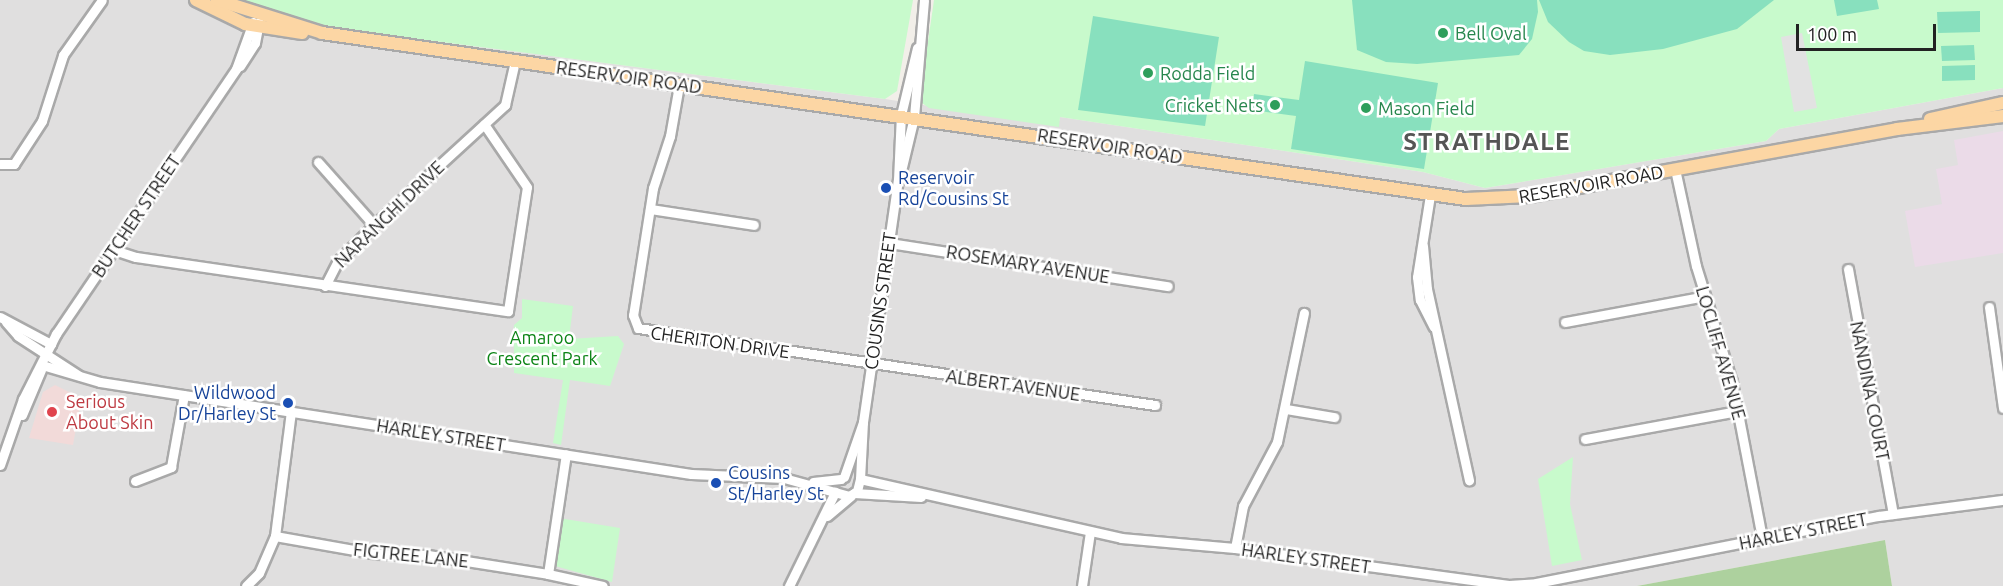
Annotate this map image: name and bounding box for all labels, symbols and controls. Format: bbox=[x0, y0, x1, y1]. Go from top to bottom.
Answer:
scale bar bbox=[1799, 12, 1938, 50]
place label: Bell Oval bbox=[1455, 22, 1527, 44]
text: 100 m bbox=[1807, 24, 1857, 44]
marker: Bell Oval bbox=[1436, 26, 1450, 40]
street label: RESERVOIR ROAD bbox=[555, 56, 703, 98]
place label: Rodda Field bbox=[1160, 62, 1255, 84]
marker: Rodda Field bbox=[1141, 66, 1155, 80]
place label: Cricket Nets bbox=[1165, 94, 1263, 116]
place label: Mason Field bbox=[1378, 97, 1475, 119]
marker: Cricket Nets bbox=[1268, 98, 1282, 112]
marker: Mason Field bbox=[1359, 101, 1373, 115]
street label: RESERVOIR ROAD bbox=[1036, 124, 1184, 168]
district label: STRATHDALE bbox=[1403, 128, 1571, 156]
street label: BUTCHER STREET bbox=[87, 151, 185, 281]
street label: NARANGHI DRIVE bbox=[330, 156, 448, 272]
street label: RESERVOIR ROAD bbox=[1517, 161, 1665, 207]
place label: Reservoir Rd/Cousins St bbox=[898, 167, 1009, 210]
marker: Reservoir Rd/Cousins St bbox=[879, 181, 893, 195]
street label: COUSINS STREET bbox=[860, 231, 900, 371]
street label: ROSEMARY AVENUE bbox=[945, 240, 1111, 288]
street label: LOCLIFF AVENUE bbox=[1692, 284, 1750, 422]
street label: NANDINA COURT bbox=[1846, 319, 1894, 463]
street label: CHERITON DRIVE bbox=[649, 322, 791, 362]
park label: Amaroo Crescent Park bbox=[486, 327, 598, 370]
street label: ALBERT AVENUE bbox=[945, 365, 1081, 405]
place label: Wildwood Dr/Harley St bbox=[178, 382, 276, 424]
place label: Serious About Skin bbox=[66, 391, 153, 434]
marker: Wildwood Dr/Harley St bbox=[281, 396, 295, 410]
marker: Serious About Skin bbox=[43, 403, 61, 421]
street label: HARLEY STREET bbox=[375, 414, 507, 456]
place label: Cousins St/Harley St bbox=[728, 462, 824, 504]
marker: Cousins St/Harley St bbox=[709, 476, 723, 490]
street label: HARLEY STREET bbox=[1737, 508, 1869, 554]
street label: FIGTREE LANE bbox=[352, 538, 470, 572]
street label: HARLEY STREET bbox=[1240, 538, 1372, 578]

